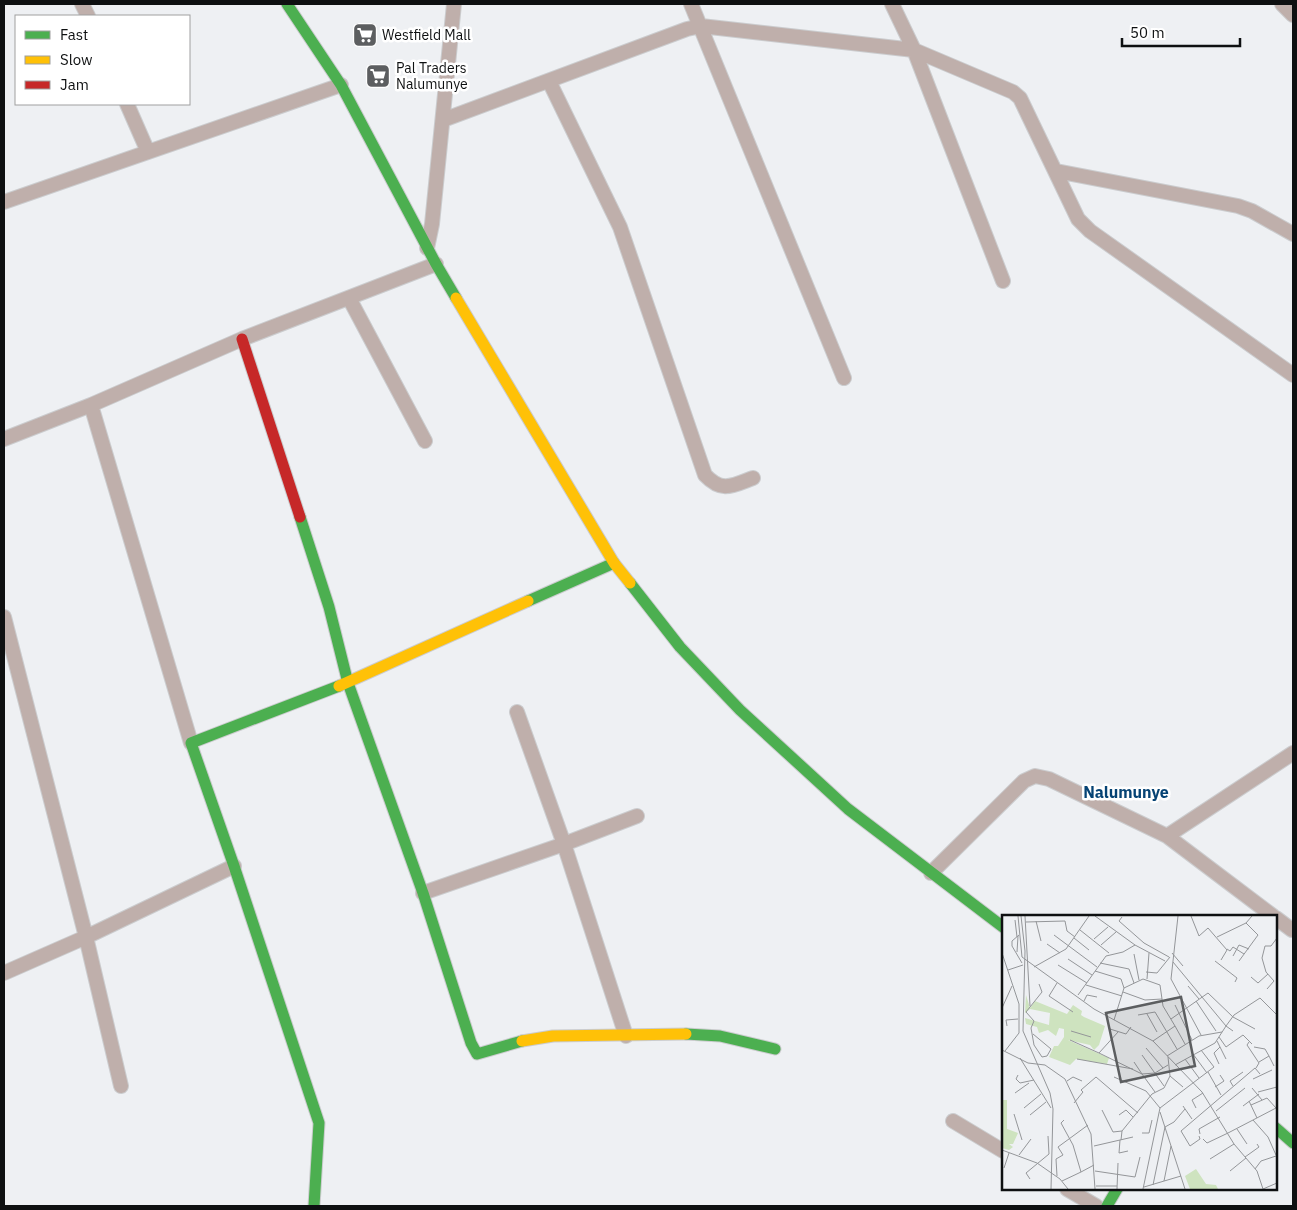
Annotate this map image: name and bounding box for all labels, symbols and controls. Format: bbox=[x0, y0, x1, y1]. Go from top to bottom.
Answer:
legend bbox=[15, 15, 190, 105]
scale bar bbox=[1122, 15, 1240, 47]
supermarket icon: Westfield Mall bbox=[352, 22, 378, 48]
text: 50 m bbox=[1130, 23, 1165, 42]
text: Fast bbox=[60, 25, 88, 44]
place label: Westfield Mall bbox=[382, 26, 471, 44]
text: Slow bbox=[60, 50, 93, 69]
place label: Pal Traders Nalumunye bbox=[396, 59, 468, 93]
supermarket icon: Pal Traders Nalumunye bbox=[365, 63, 391, 89]
text: Jam bbox=[60, 75, 89, 94]
district label: Nalumunye bbox=[1083, 782, 1169, 802]
inset map bbox=[1002, 915, 1277, 1190]

